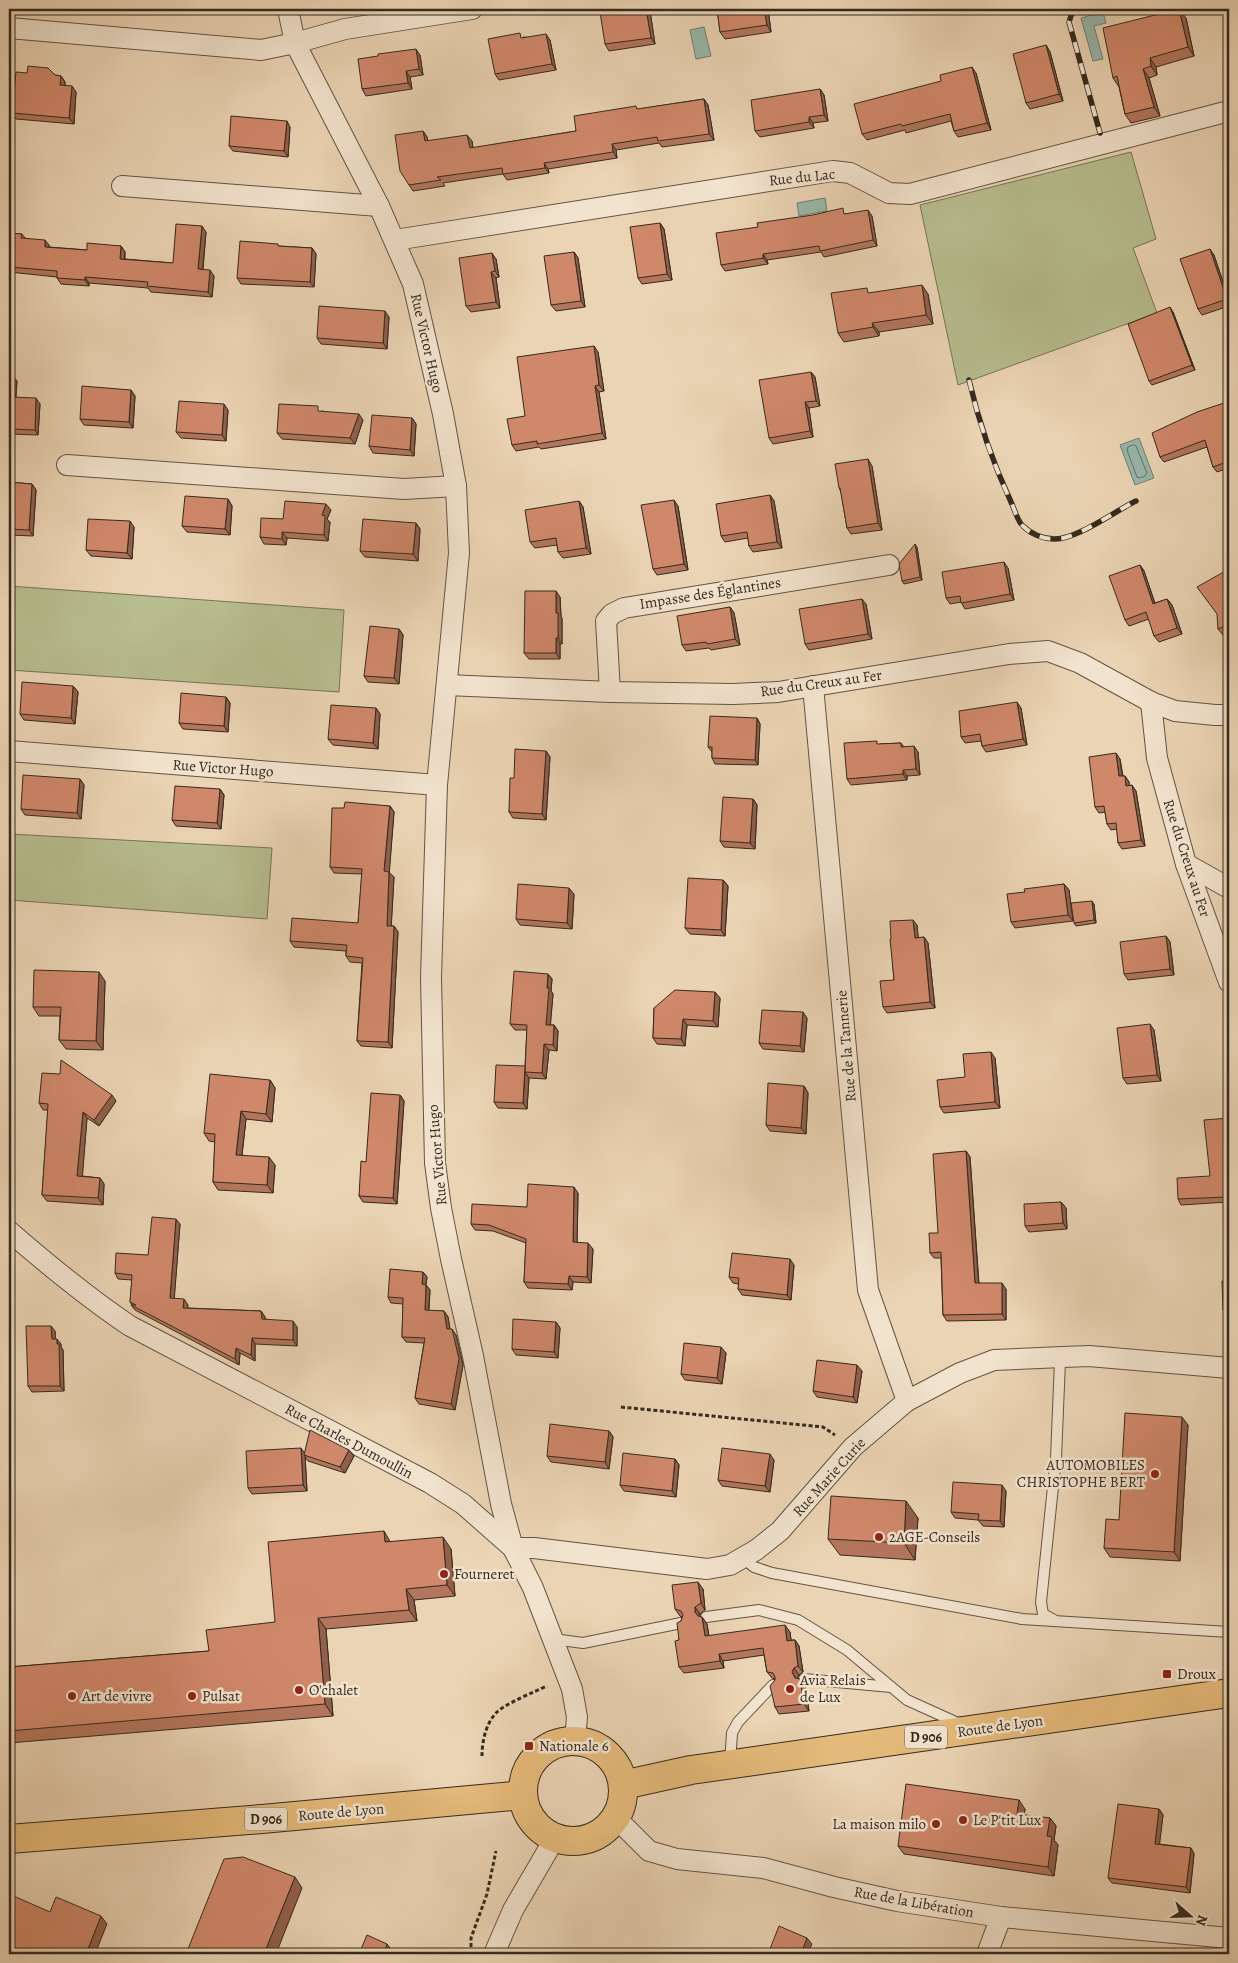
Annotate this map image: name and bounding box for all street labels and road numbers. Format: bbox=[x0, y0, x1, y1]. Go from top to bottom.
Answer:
street label: Rue du Lac bbox=[768, 164, 836, 190]
street label: Rue Victor Hugo bbox=[406, 291, 448, 395]
street label: Impasse des Églantines bbox=[638, 572, 782, 614]
street label: Rue du Creux au Fer bbox=[759, 665, 883, 701]
street label: Rue Victor Hugo bbox=[172, 754, 274, 782]
street label: Rue du Creux au Fer bbox=[1159, 797, 1216, 920]
street label: Rue de la Tannerie bbox=[831, 989, 861, 1103]
street label: Rue Victor Hugo bbox=[423, 1104, 451, 1206]
street label: Rue Charles Dumoullin bbox=[281, 1399, 417, 1483]
street label: Rue Marie Curie bbox=[788, 1433, 870, 1521]
street label: Route de Lyon bbox=[956, 1710, 1044, 1742]
road number: D 906 bbox=[905, 1725, 947, 1748]
street label: Route de Lyon bbox=[297, 1798, 385, 1826]
road number: D 906 bbox=[245, 1808, 287, 1830]
street label: Rue de la Libération bbox=[852, 1882, 976, 1922]

